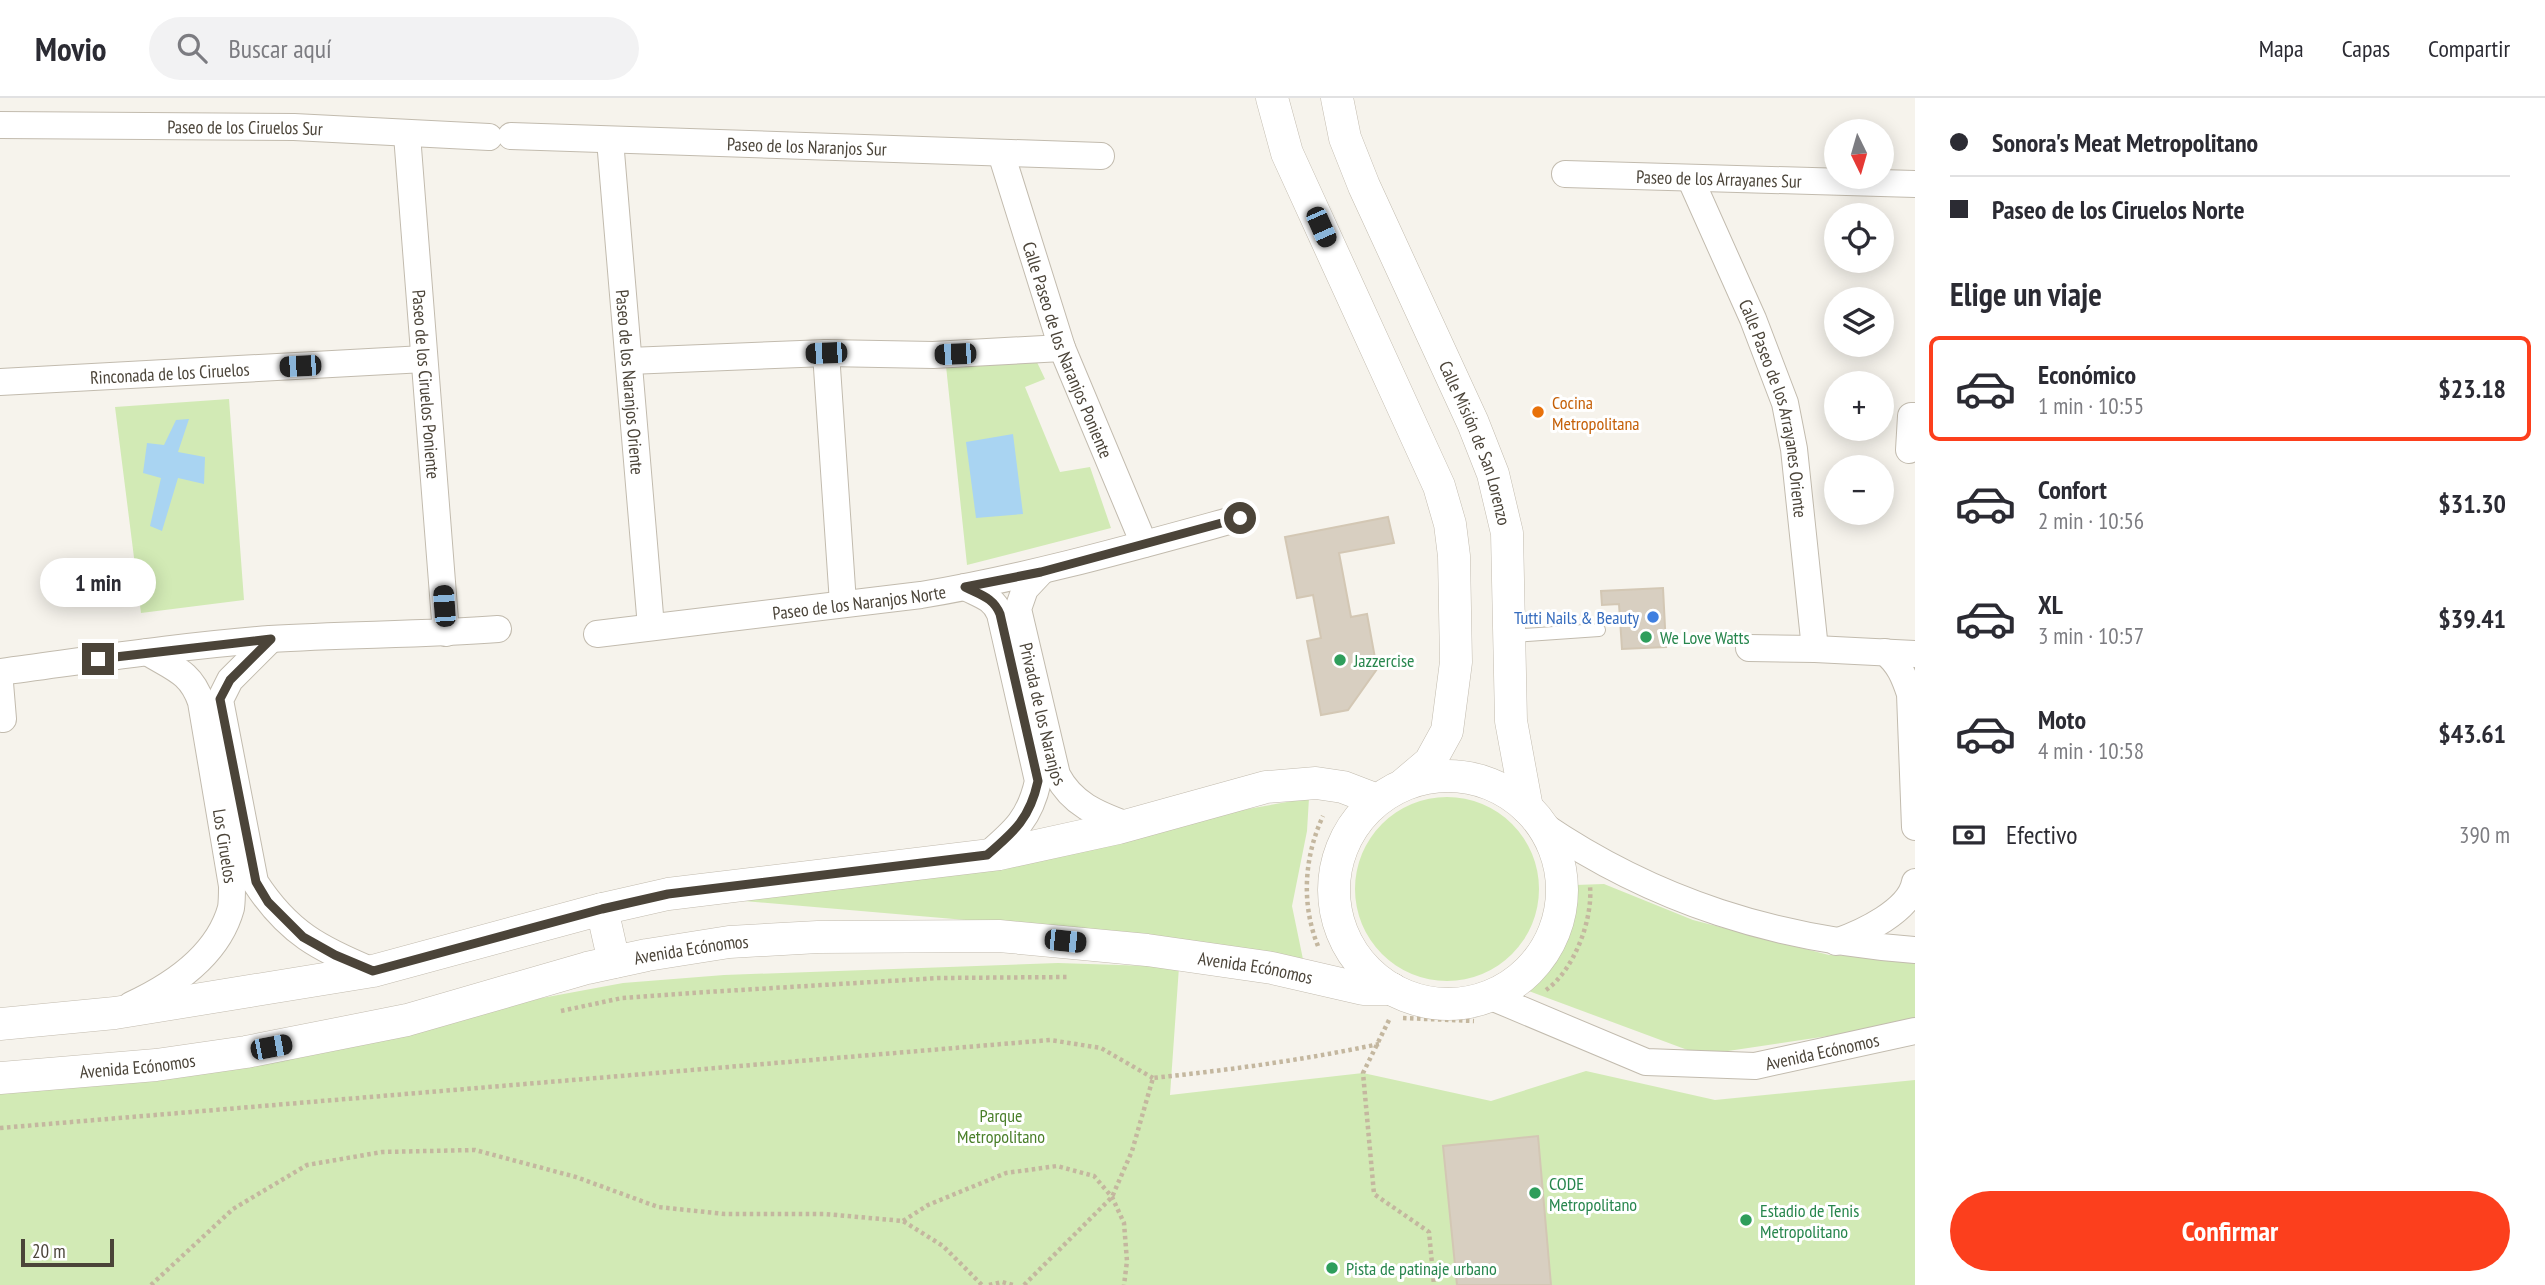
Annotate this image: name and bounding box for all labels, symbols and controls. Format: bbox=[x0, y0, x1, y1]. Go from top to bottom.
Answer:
search box bbox=[149, 17, 639, 80]
text: Movio bbox=[35, 27, 107, 70]
icon: search bbox=[173, 29, 211, 67]
text: Buscar aquí bbox=[229, 32, 332, 65]
text: Mapa bbox=[2259, 33, 2304, 64]
text: Capas bbox=[2342, 33, 2390, 64]
text: Compartir bbox=[2428, 33, 2510, 64]
street label: Paseo de los Ciruelos Sur bbox=[167, 115, 323, 140]
north arrow bbox=[1824, 119, 1894, 189]
map controls bbox=[1824, 119, 1894, 525]
text: Sonora's Meat Metropolitano bbox=[1992, 126, 2258, 159]
street label: Paseo de los Naranjos Sur bbox=[727, 132, 887, 160]
street label: Paseo de los Arrayanes Sur bbox=[1636, 165, 1802, 192]
text: Paseo de los Ciruelos Norte bbox=[1992, 193, 2245, 226]
button: locate bbox=[1824, 203, 1894, 273]
car bbox=[1303, 204, 1340, 250]
street label: Calle Paseo de los Naranjos Poniente bbox=[1018, 239, 1118, 461]
text: Elige un viaje bbox=[1950, 273, 2102, 315]
button: layers bbox=[1824, 287, 1894, 357]
street label: Paseo de los Ciruelos Poniente bbox=[408, 289, 445, 480]
street label: Paseo de los Naranjos Oriente bbox=[611, 289, 650, 476]
street label: Calle Paseo de los Arrayanes Oriente bbox=[1734, 295, 1813, 519]
car bbox=[805, 342, 848, 364]
car bbox=[934, 343, 977, 365]
car bbox=[279, 354, 322, 378]
street label: Rinconada de los Ciruelos bbox=[89, 357, 250, 389]
street label: Calle Misión de San Lorenzo bbox=[1434, 357, 1516, 528]
icon: car bbox=[1954, 357, 2017, 420]
text: Económico bbox=[2038, 358, 2136, 391]
button: + bbox=[1824, 371, 1894, 441]
text: $23.18 bbox=[2438, 372, 2506, 405]
place label: Cocina Metropolitana bbox=[1552, 391, 1640, 435]
text: 1 min · 10:55 bbox=[2038, 391, 2144, 420]
marker: Cocina Metropolitana bbox=[1530, 404, 1546, 420]
button: − bbox=[1824, 455, 1894, 525]
icon: car bbox=[1954, 472, 2017, 535]
text: Confort bbox=[2038, 473, 2107, 506]
text: $31.30 bbox=[2438, 487, 2506, 520]
route start bbox=[1224, 502, 1256, 534]
text: 2 min · 10:56 bbox=[2038, 506, 2144, 535]
callout: 1 min bbox=[40, 558, 156, 606]
text: 1 min bbox=[75, 568, 121, 597]
street label: Paseo de los Naranjos Norte bbox=[771, 579, 948, 624]
car bbox=[433, 584, 456, 628]
icon: car bbox=[1954, 587, 2017, 650]
text: XL bbox=[2038, 588, 2063, 621]
text: $39.41 bbox=[2438, 602, 2506, 635]
place label: Tutti Nails & Beauty bbox=[1514, 606, 1639, 629]
marker: Tutti Nails & Beauty bbox=[1645, 609, 1661, 625]
text: 3 min · 10:57 bbox=[2038, 621, 2144, 650]
place label: We Love Watts bbox=[1660, 626, 1750, 649]
marker: We Love Watts bbox=[1638, 629, 1654, 645]
street label: Privada de los Naranjos bbox=[1015, 640, 1072, 789]
route end bbox=[82, 643, 114, 675]
place label: Jazzercise bbox=[1353, 649, 1414, 672]
marker: Jazzercise bbox=[1332, 652, 1348, 668]
icon: car bbox=[1954, 702, 2017, 765]
text: Moto bbox=[2038, 703, 2086, 736]
text: $43.61 bbox=[2438, 717, 2506, 750]
text: 4 min · 10:58 bbox=[2038, 736, 2144, 765]
street label: Los Ciruelos bbox=[208, 807, 242, 885]
icon: cash bbox=[1950, 816, 1988, 854]
text: Efectivo bbox=[2006, 818, 2078, 851]
text: 390 m bbox=[2459, 820, 2510, 849]
car bbox=[1044, 928, 1087, 954]
street label: Avenida Ecónomos bbox=[632, 929, 749, 969]
street label: Avenida Ecónomos bbox=[1197, 946, 1315, 989]
street label: Avenida Ecónomos bbox=[1763, 1028, 1881, 1075]
car bbox=[249, 1033, 294, 1061]
street label: Avenida Ecónomos bbox=[79, 1048, 197, 1083]
park label: Parque Metropolitano bbox=[957, 1104, 1045, 1148]
place label: CODE Metropolitano bbox=[1549, 1172, 1637, 1216]
marker: CODE Metropolitano bbox=[1527, 1185, 1543, 1201]
button: Confirmar bbox=[1950, 1191, 2510, 1271]
place label: Estadio de Tenis Metropolitano bbox=[1760, 1199, 1859, 1243]
marker: Estadio de Tenis Metropolitano bbox=[1738, 1212, 1754, 1228]
scale bar bbox=[21, 1236, 114, 1268]
text: 20 m bbox=[32, 1239, 66, 1263]
place label: Pista de patinaje urbano bbox=[1346, 1257, 1497, 1280]
marker: Pista de patinaje urbano bbox=[1324, 1260, 1340, 1276]

